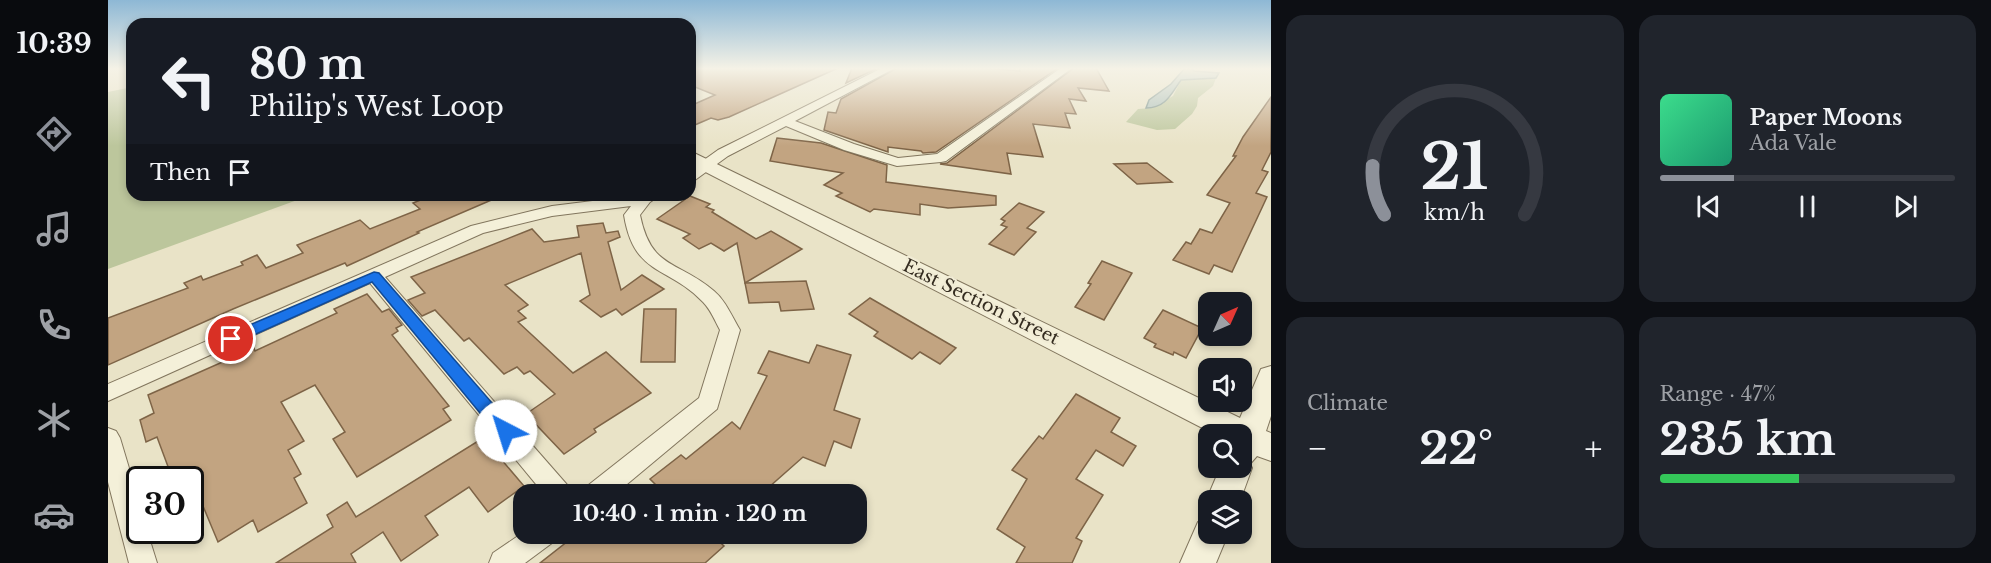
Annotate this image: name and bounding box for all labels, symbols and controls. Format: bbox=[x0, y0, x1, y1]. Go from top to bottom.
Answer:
text: 10:39 bbox=[16, 27, 92, 60]
text: 80 m bbox=[249, 38, 365, 90]
icon: left bbox=[150, 42, 228, 120]
text: Philip's West Loop bbox=[249, 90, 504, 123]
text: Paper Moons bbox=[1750, 104, 1902, 131]
icon: directions bbox=[33, 113, 75, 155]
text: 21 bbox=[1421, 129, 1489, 207]
text: Ada Vale bbox=[1750, 131, 1837, 155]
icon: arrive bbox=[223, 156, 256, 189]
text: Then bbox=[150, 159, 211, 186]
icon: previous bbox=[1692, 190, 1725, 223]
icon: pause bbox=[1791, 190, 1824, 223]
icon: next bbox=[1889, 190, 1922, 223]
text: km/h bbox=[1424, 200, 1485, 227]
icon: music bbox=[33, 208, 75, 250]
street label: East Section Street bbox=[899, 255, 1063, 349]
north arrow bbox=[1198, 292, 1252, 346]
map controls bbox=[1198, 292, 1252, 544]
icon: phone bbox=[33, 304, 75, 346]
pin bbox=[205, 313, 256, 364]
icon: arrive bbox=[214, 322, 247, 355]
button: sound bbox=[1198, 358, 1252, 412]
text: Range · 47% bbox=[1660, 382, 1776, 406]
text: Climate bbox=[1307, 391, 1388, 415]
icon: climate bbox=[33, 399, 75, 441]
position arrow bbox=[474, 399, 538, 463]
text: 235 km bbox=[1660, 411, 1836, 467]
text: 22° bbox=[1419, 420, 1493, 476]
button: search bbox=[1198, 424, 1252, 478]
text: − bbox=[1307, 428, 1328, 469]
text: + bbox=[1584, 428, 1603, 469]
speed limit sign: 30 bbox=[126, 466, 204, 544]
button: layers bbox=[1198, 490, 1252, 544]
icon: car bbox=[33, 494, 75, 536]
text: 10:40 · 1 min · 120 m bbox=[573, 500, 807, 527]

